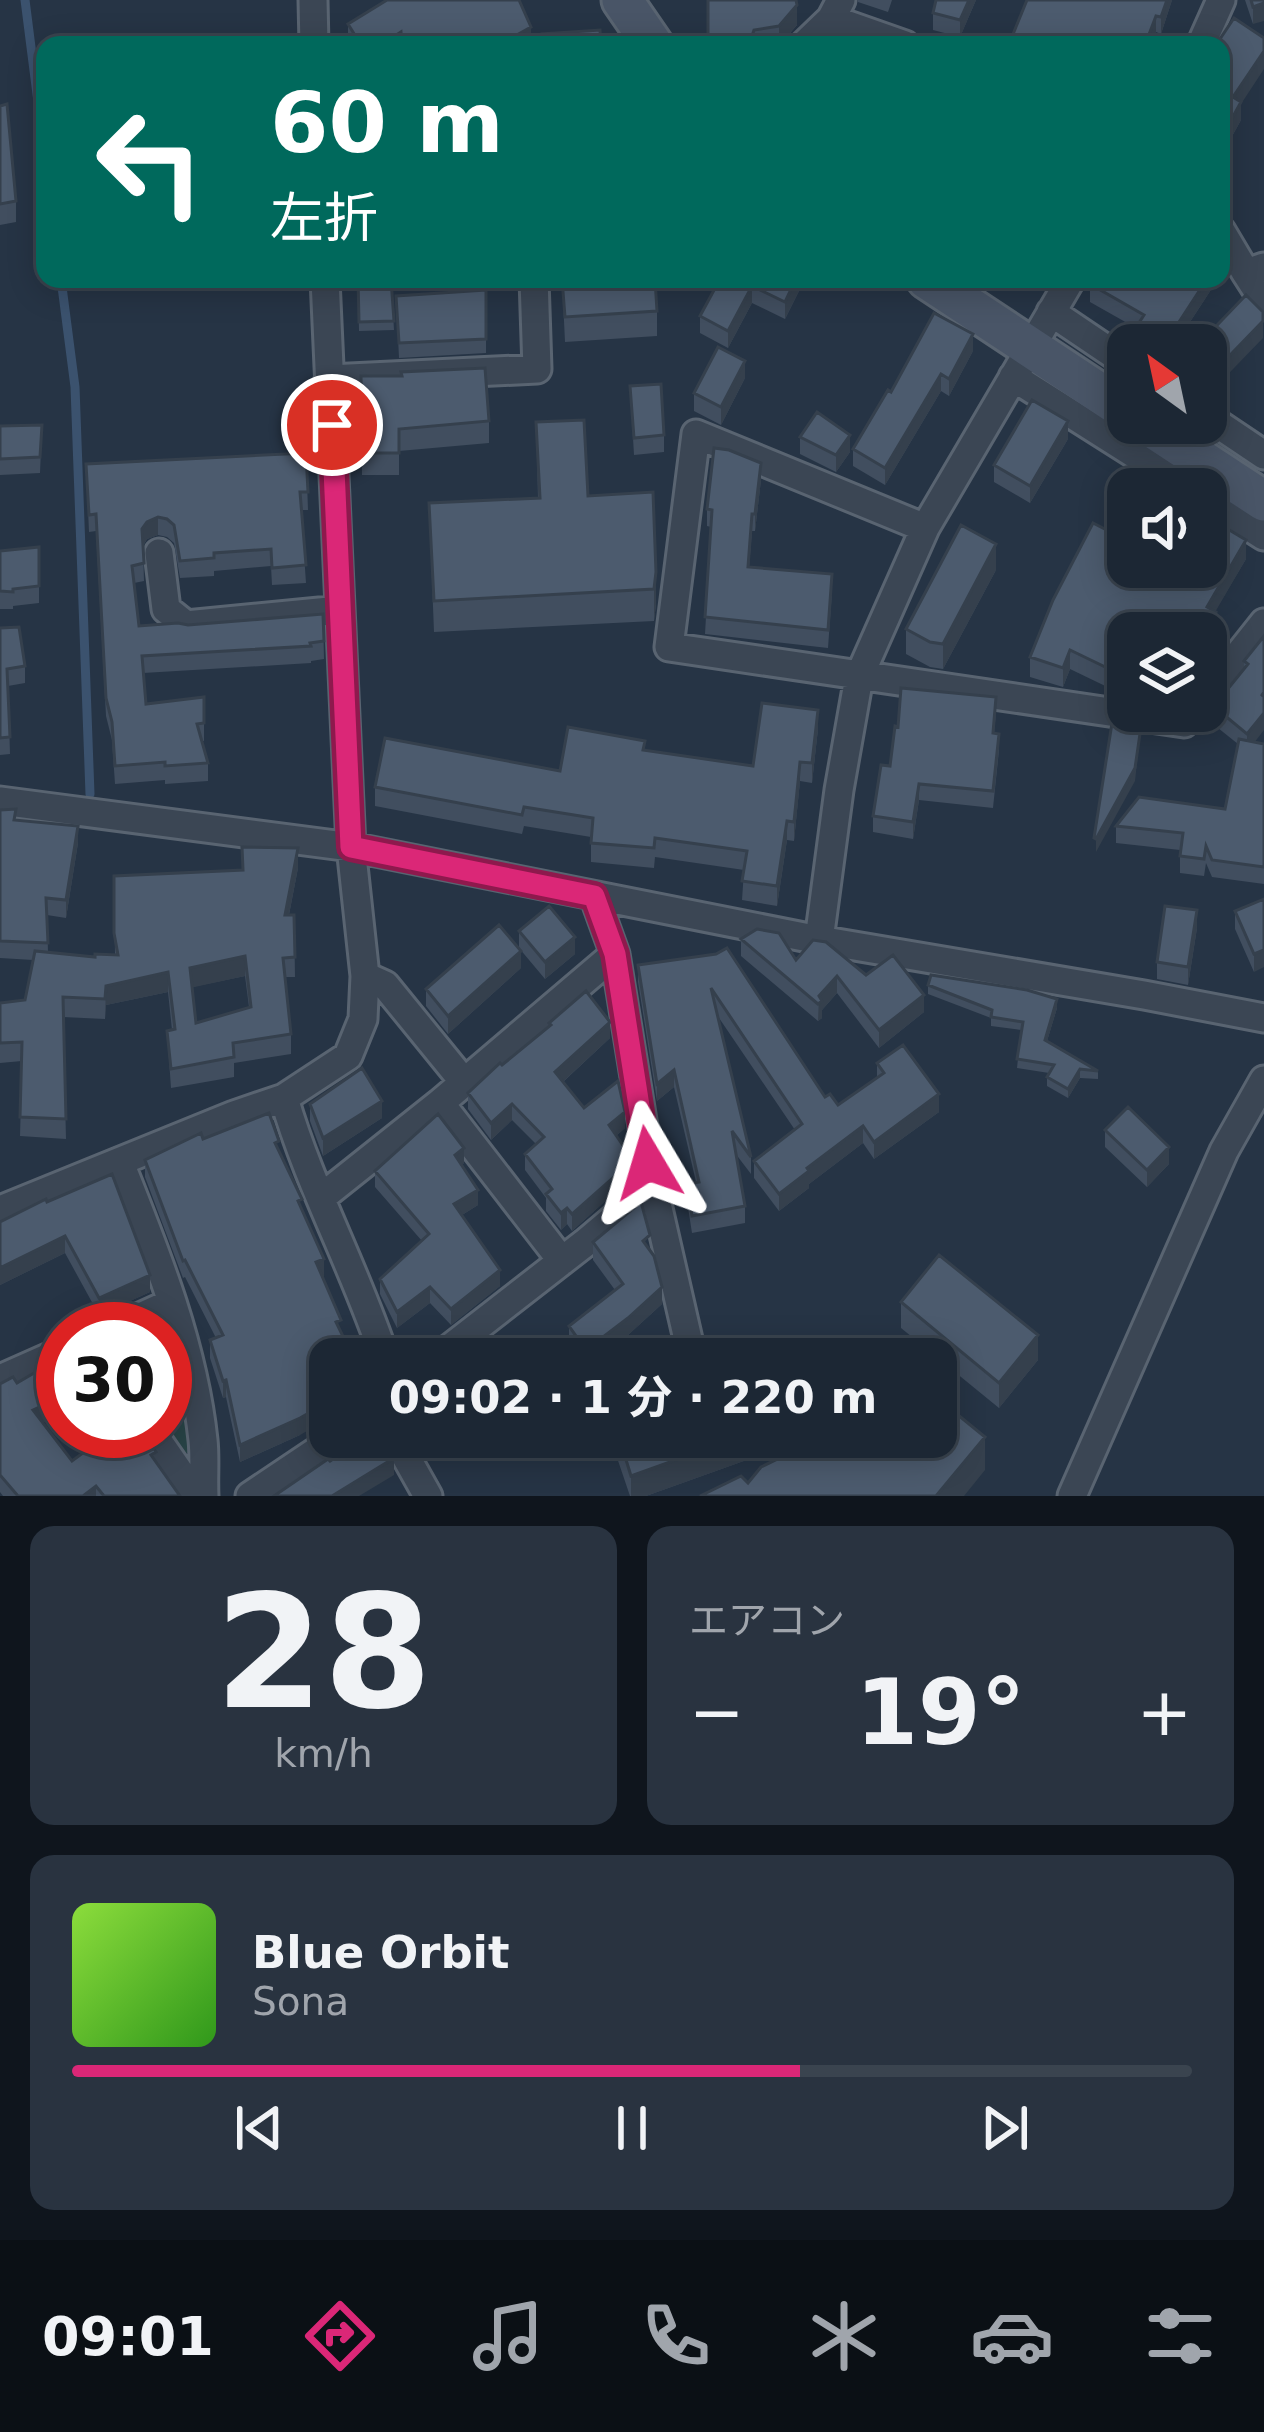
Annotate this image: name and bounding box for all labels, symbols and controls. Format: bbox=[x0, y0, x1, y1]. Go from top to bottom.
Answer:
text: 60 m bbox=[270, 74, 504, 172]
icon: left bbox=[72, 84, 228, 240]
text: 左折 bbox=[270, 187, 378, 250]
north arrow bbox=[1107, 324, 1227, 444]
map controls bbox=[1107, 324, 1227, 732]
pin bbox=[281, 374, 383, 476]
icon: arrive bbox=[299, 392, 365, 458]
button: sound bbox=[1107, 468, 1227, 588]
button: layers bbox=[1107, 612, 1227, 732]
position arrow bbox=[585, 1100, 711, 1226]
speed limit sign: 30 bbox=[36, 1302, 192, 1458]
text: 09:02 · 1 分 · 220 m bbox=[389, 1371, 877, 1424]
text: 28 bbox=[215, 1562, 432, 1744]
text: エアコン bbox=[689, 1598, 845, 1643]
text: 19° bbox=[855, 1660, 1026, 1765]
text: − bbox=[689, 1674, 744, 1751]
text: + bbox=[1137, 1674, 1192, 1751]
text: km/h bbox=[274, 1731, 373, 1776]
text: Blue Orbit bbox=[252, 1926, 510, 1979]
text: Sona bbox=[252, 1979, 349, 2024]
icon: previous bbox=[226, 2095, 292, 2161]
icon: pause bbox=[599, 2095, 665, 2161]
icon: next bbox=[972, 2095, 1038, 2161]
icon: directions bbox=[298, 2294, 382, 2378]
icon: music bbox=[466, 2294, 550, 2378]
icon: phone bbox=[634, 2294, 718, 2378]
icon: climate bbox=[802, 2294, 886, 2378]
icon: car bbox=[970, 2294, 1054, 2378]
icon: filters bbox=[1138, 2294, 1222, 2378]
text: 09:01 bbox=[42, 2305, 214, 2368]

